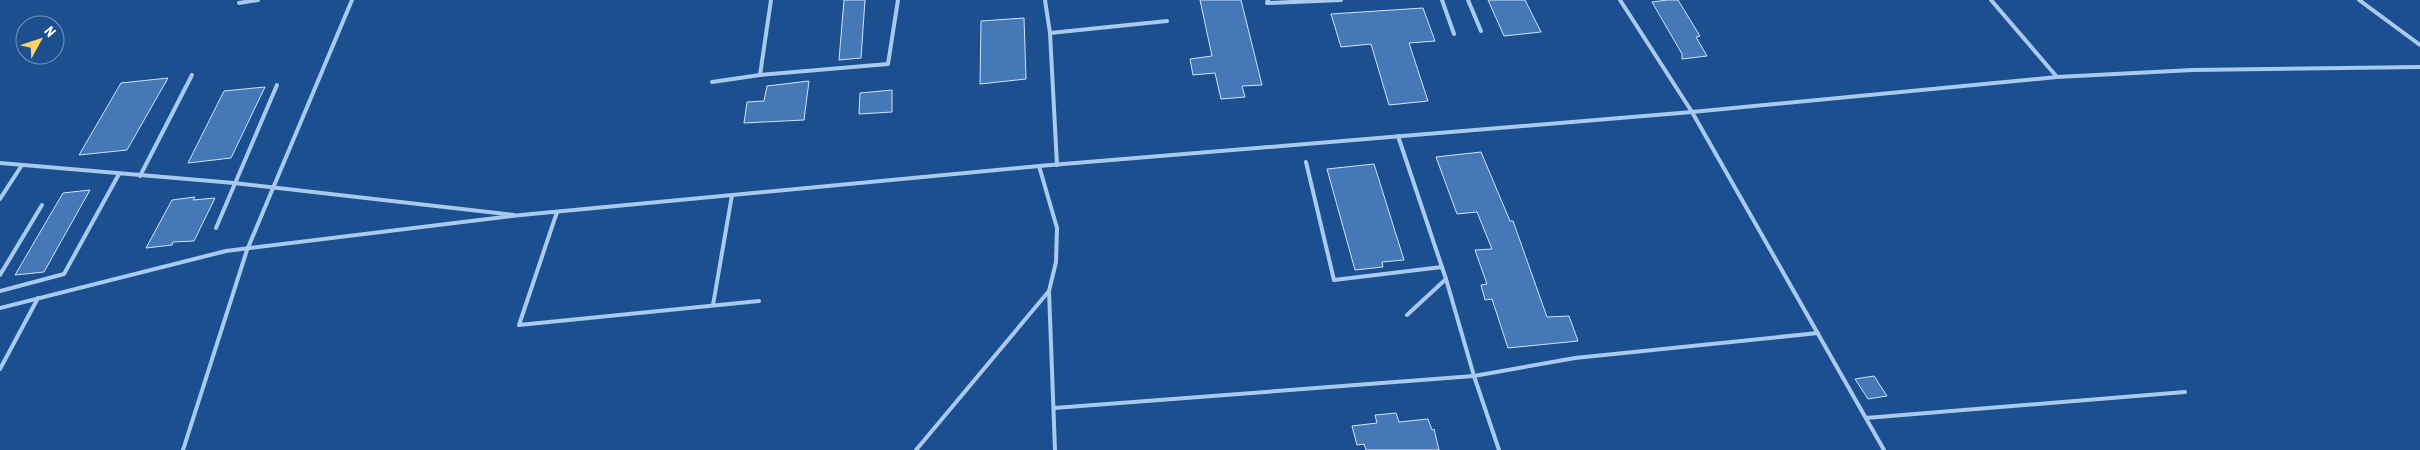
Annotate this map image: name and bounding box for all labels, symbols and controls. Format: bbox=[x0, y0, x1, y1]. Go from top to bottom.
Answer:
north arrow bbox=[15, 15, 65, 65]
text: N bbox=[41, 23, 59, 40]

